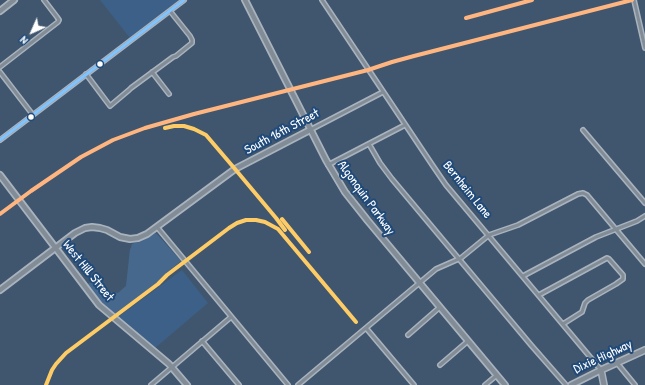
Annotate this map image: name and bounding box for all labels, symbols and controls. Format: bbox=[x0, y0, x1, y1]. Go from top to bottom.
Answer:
north arrow bbox=[12, 12, 52, 52]
text: N bbox=[16, 33, 31, 48]
unlabelled marker bbox=[95, 59, 105, 69]
street label: South 16th Street bbox=[242, 106, 322, 158]
unlabelled marker bbox=[26, 112, 36, 122]
street label: Algonquin Parkway bbox=[334, 158, 398, 238]
street label: Bernheim Lane bbox=[439, 158, 495, 222]
street label: West Hill Street bbox=[59, 238, 117, 304]
street label: Dixie Highway bbox=[571, 337, 635, 377]

